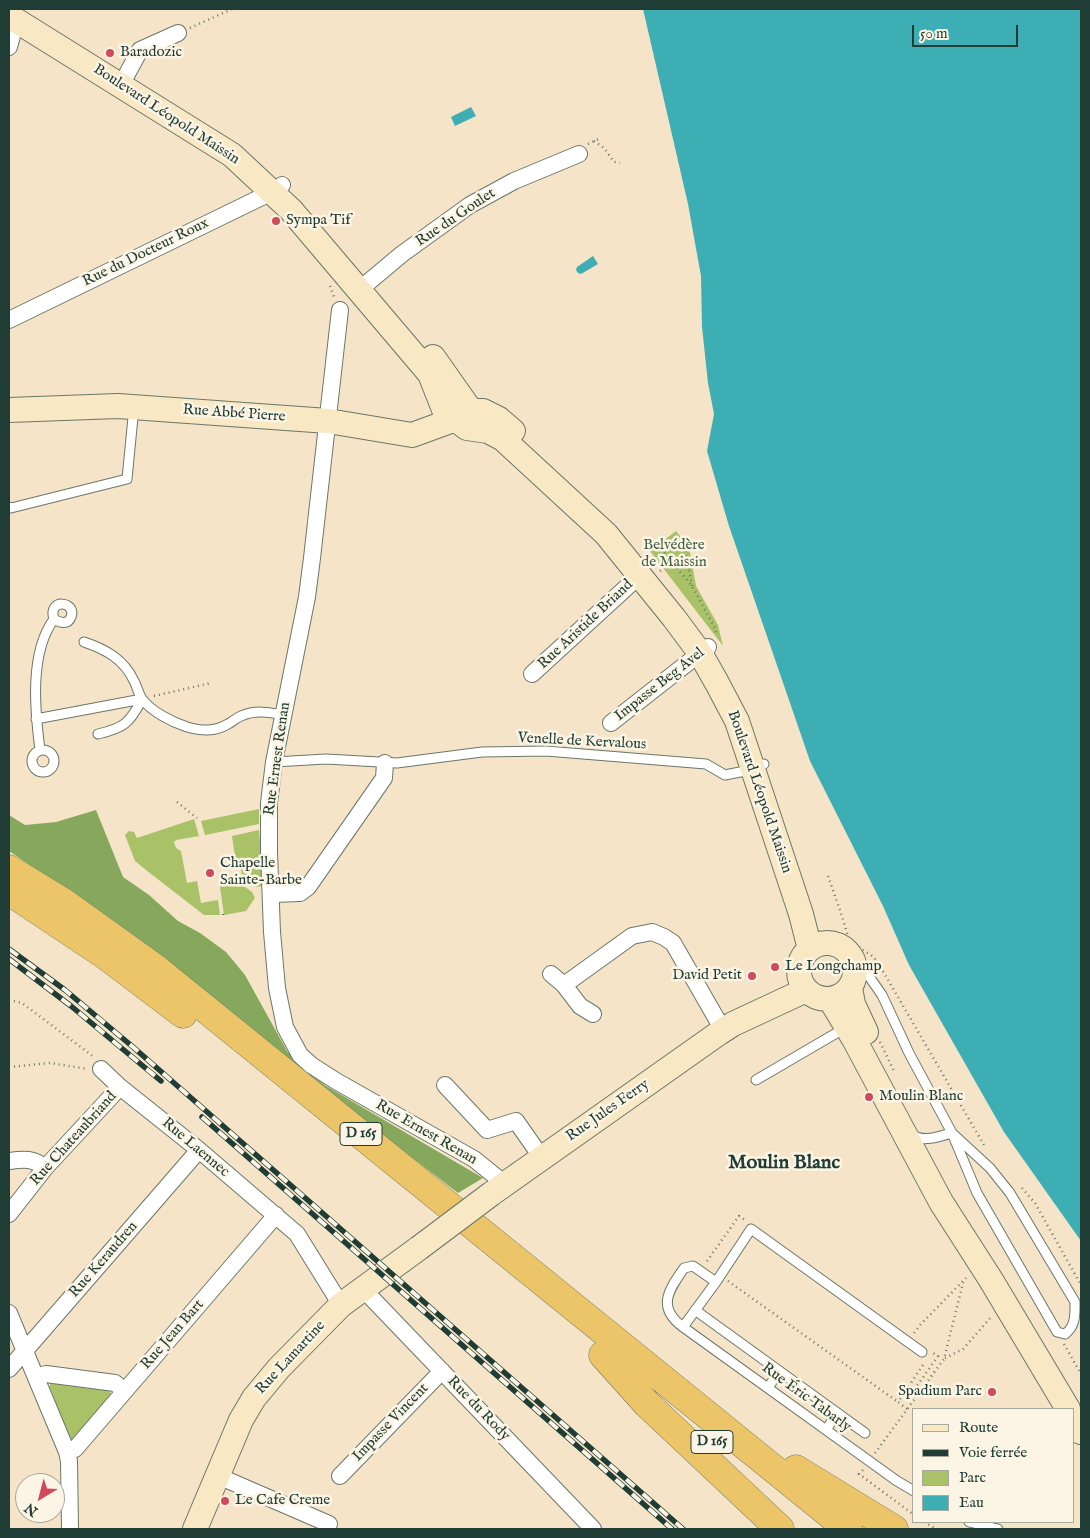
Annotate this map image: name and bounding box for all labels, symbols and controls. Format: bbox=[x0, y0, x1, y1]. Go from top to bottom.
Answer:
scale bar bbox=[915, 15, 1021, 47]
text: 50 m bbox=[920, 24, 948, 43]
place label: Baradozic bbox=[120, 44, 182, 62]
marker: Baradozic bbox=[104, 47, 116, 59]
street label: Boulevard Léopold Maissin bbox=[89, 61, 243, 169]
street label: Rue du Goulet bbox=[413, 185, 499, 251]
place label: Sympa Tif bbox=[286, 212, 351, 230]
street label: Rue du Docteur Roux bbox=[80, 215, 212, 291]
marker: Sympa Tif bbox=[270, 215, 282, 227]
street label: Rue Abbé Pierre bbox=[182, 401, 286, 427]
park label: Belvédère de Maissin bbox=[641, 537, 707, 572]
street label: Rue Aristide Briand bbox=[535, 576, 637, 674]
street label: Impasse Beg Avel bbox=[612, 644, 708, 726]
street label: Rue Ernest Renan bbox=[261, 701, 295, 817]
street label: Boulevard Léopold Maissin bbox=[723, 708, 795, 876]
street label: Venelle de Kervalous bbox=[517, 730, 647, 754]
place label: Chapelle Sainte-Barbe bbox=[220, 855, 302, 890]
marker: Chapelle Sainte-Barbe bbox=[204, 867, 216, 879]
place label: Le Longchamp bbox=[785, 958, 882, 976]
marker: Le Longchamp bbox=[769, 961, 781, 973]
place label: David Petit bbox=[672, 967, 742, 985]
marker: David Petit bbox=[746, 970, 758, 982]
street label: Rue Jules Ferry bbox=[563, 1076, 653, 1146]
street label: Rue Chateaubriand bbox=[27, 1088, 121, 1190]
place label: Moulin Blanc bbox=[879, 1088, 963, 1106]
marker: Moulin Blanc bbox=[863, 1091, 875, 1103]
street label: Rue Ernest Renan bbox=[372, 1097, 480, 1169]
street label: Rue Laennec bbox=[158, 1115, 232, 1181]
road number: D 165 bbox=[340, 1122, 382, 1146]
district label: Moulin Blanc bbox=[728, 1152, 840, 1176]
street label: Rue Keraudren bbox=[66, 1218, 142, 1302]
street label: Rue Jean Bart bbox=[138, 1296, 208, 1374]
street label: Rue Lamartine bbox=[252, 1317, 330, 1399]
street label: Rue Éric Tabarly bbox=[758, 1359, 854, 1437]
street label: Rue du Rody bbox=[443, 1373, 513, 1445]
street label: Impasse Vincent bbox=[349, 1380, 433, 1466]
place label: Spadium Parc bbox=[898, 1383, 982, 1401]
marker: Spadium Parc bbox=[986, 1386, 998, 1398]
legend bbox=[912, 1408, 1075, 1523]
text: Route bbox=[959, 1418, 998, 1437]
road number: D 165 bbox=[691, 1430, 733, 1454]
text: Voie ferrée bbox=[959, 1443, 1027, 1462]
text: Parc bbox=[959, 1468, 986, 1487]
north arrow bbox=[15, 1473, 65, 1523]
place label: Le Cafe Creme bbox=[235, 1492, 330, 1510]
text: Eau bbox=[959, 1493, 984, 1512]
marker: Le Cafe Creme bbox=[219, 1495, 231, 1507]
text: N bbox=[21, 1498, 42, 1520]

